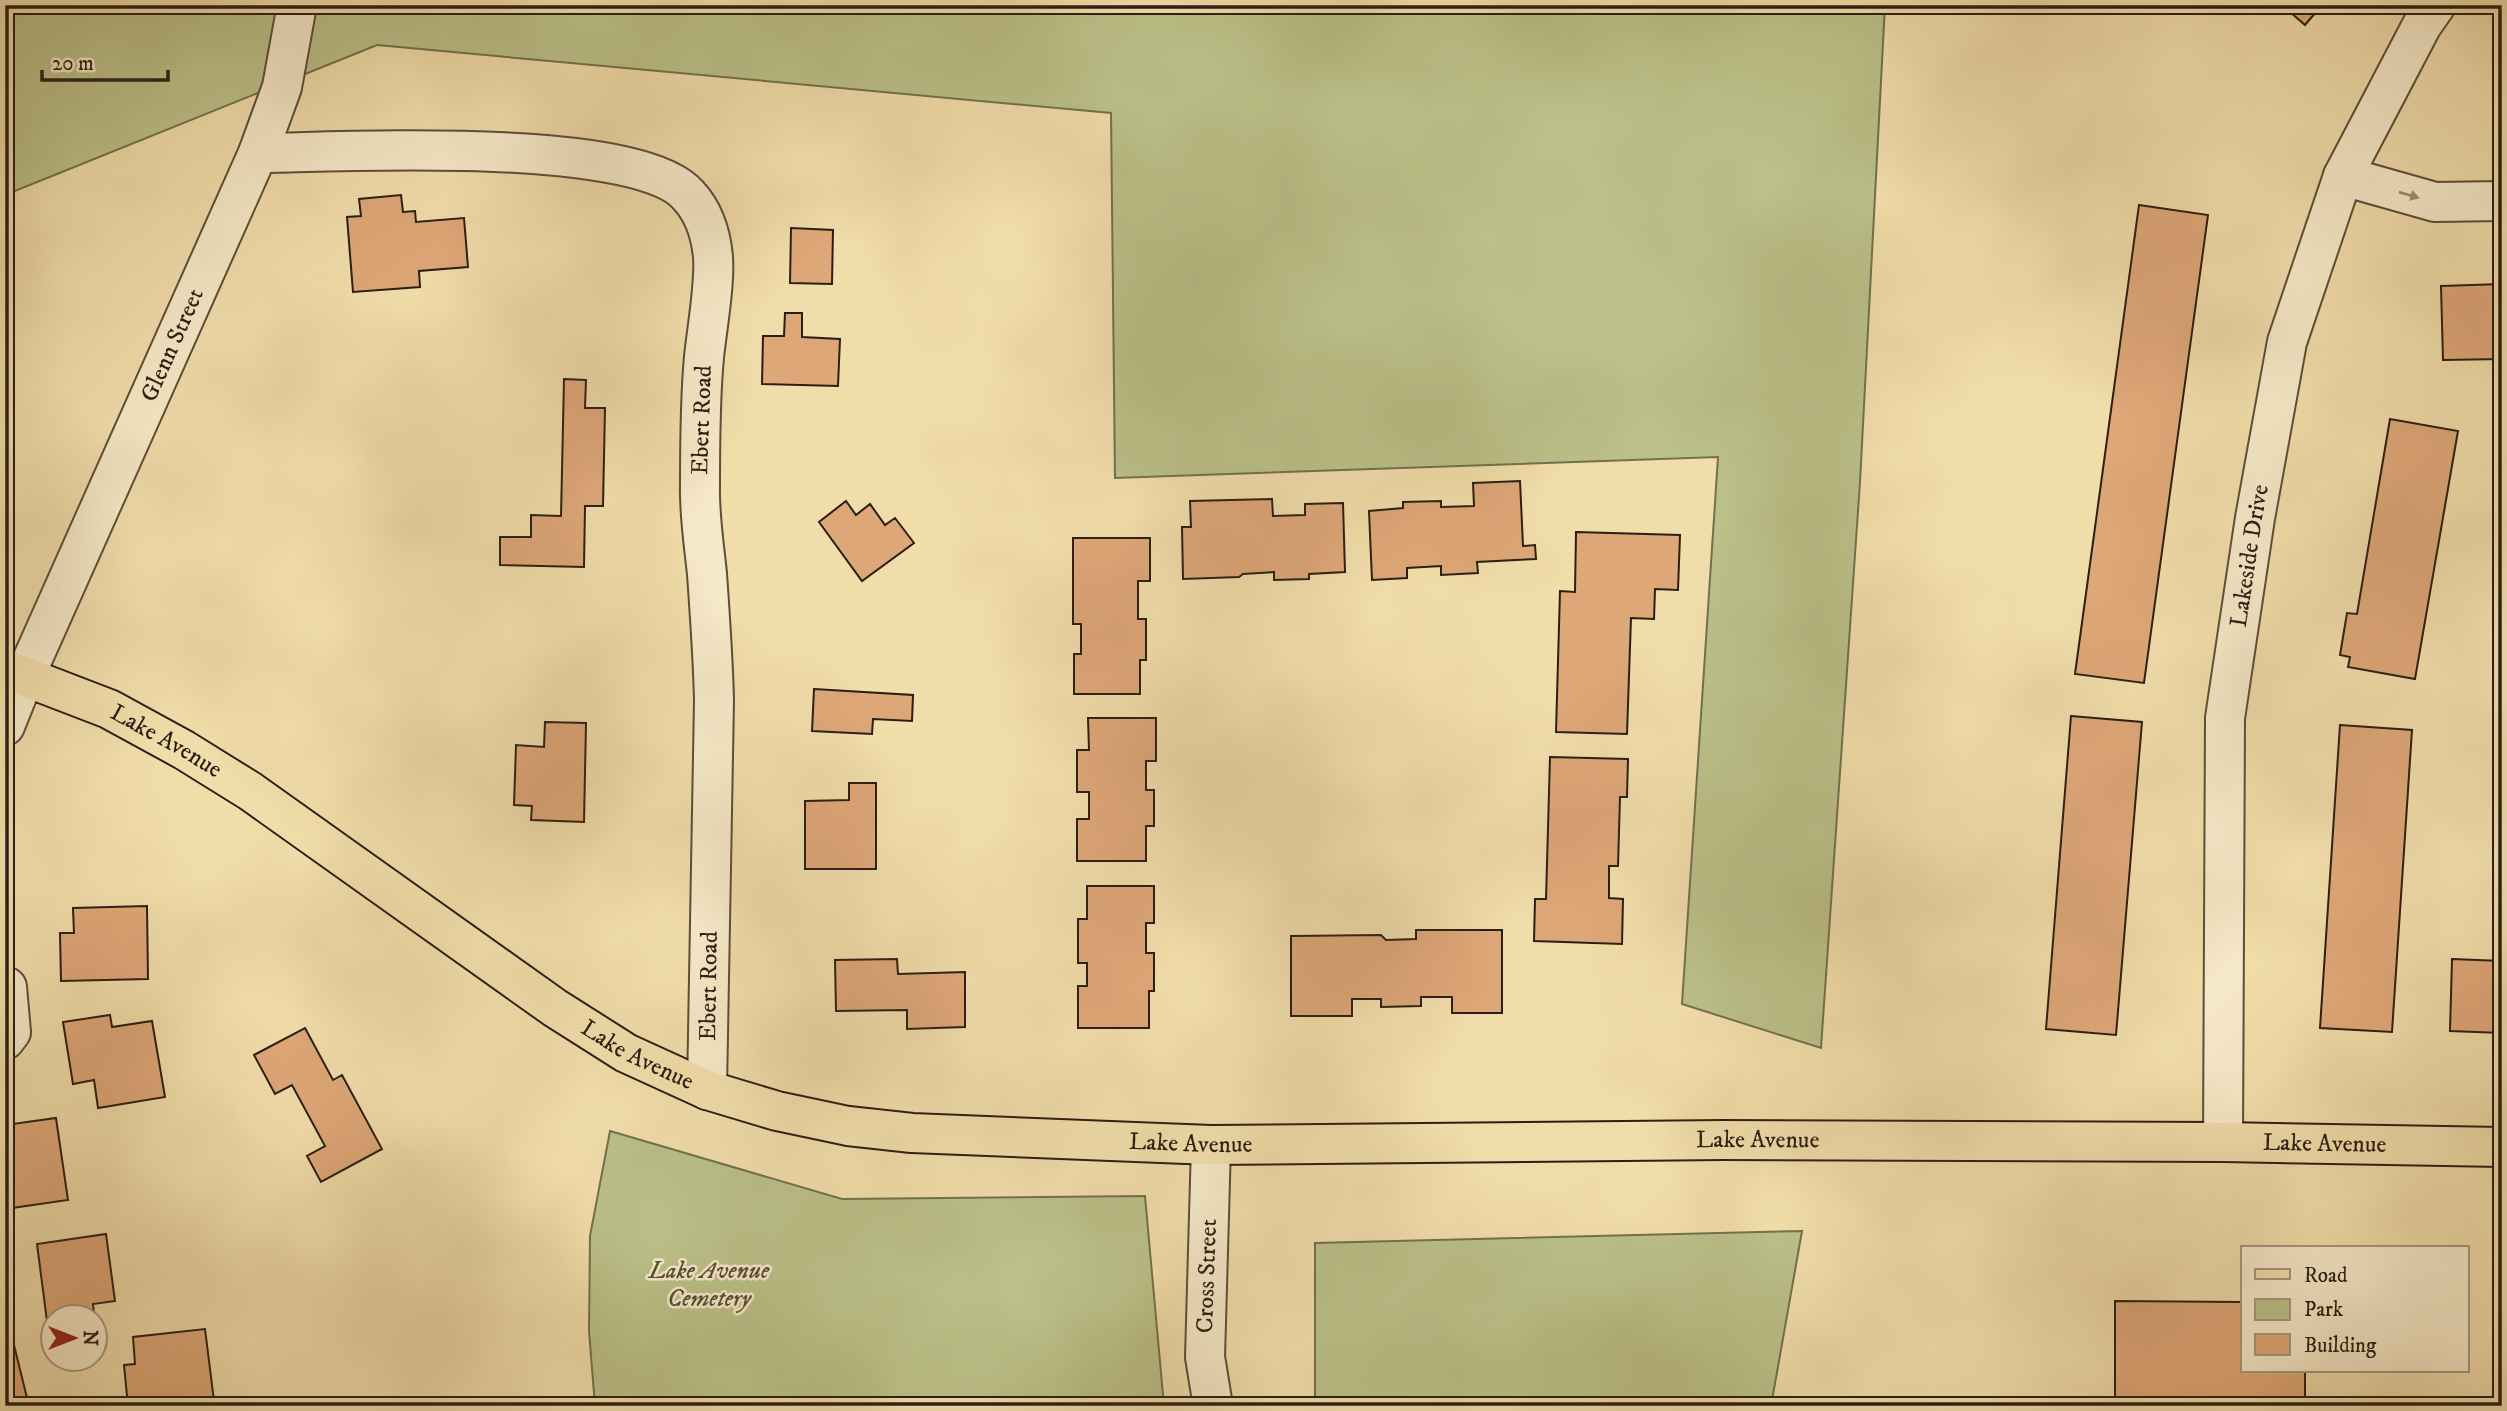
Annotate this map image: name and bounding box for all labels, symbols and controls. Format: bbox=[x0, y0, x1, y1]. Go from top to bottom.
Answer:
scale bar bbox=[42, 38, 168, 82]
text: 20 m bbox=[52, 51, 94, 77]
one-way arrow bbox=[2399, 190, 2420, 200]
street label: Glenn Street bbox=[134, 284, 211, 407]
street label: Ebert Road bbox=[685, 365, 719, 475]
street label: Lakeside Drive bbox=[2224, 482, 2276, 629]
street label: Lake Avenue bbox=[105, 698, 228, 785]
street label: Ebert Road bbox=[693, 931, 725, 1041]
street label: Lake Avenue bbox=[575, 1013, 698, 1097]
street label: Lake Avenue bbox=[1696, 1125, 1820, 1155]
street label: Lake Avenue bbox=[1128, 1127, 1253, 1160]
street label: Lake Avenue bbox=[2263, 1128, 2387, 1160]
street label: Cross Street bbox=[1190, 1218, 1224, 1334]
legend bbox=[2241, 1246, 2468, 1372]
park label: Lake Avenue Cemetery bbox=[647, 1256, 770, 1314]
text: Road bbox=[2304, 1263, 2348, 1289]
text: Park bbox=[2304, 1297, 2344, 1323]
north arrow bbox=[38, 1302, 108, 1372]
text: N bbox=[78, 1330, 101, 1346]
text: Building bbox=[2304, 1333, 2377, 1359]

